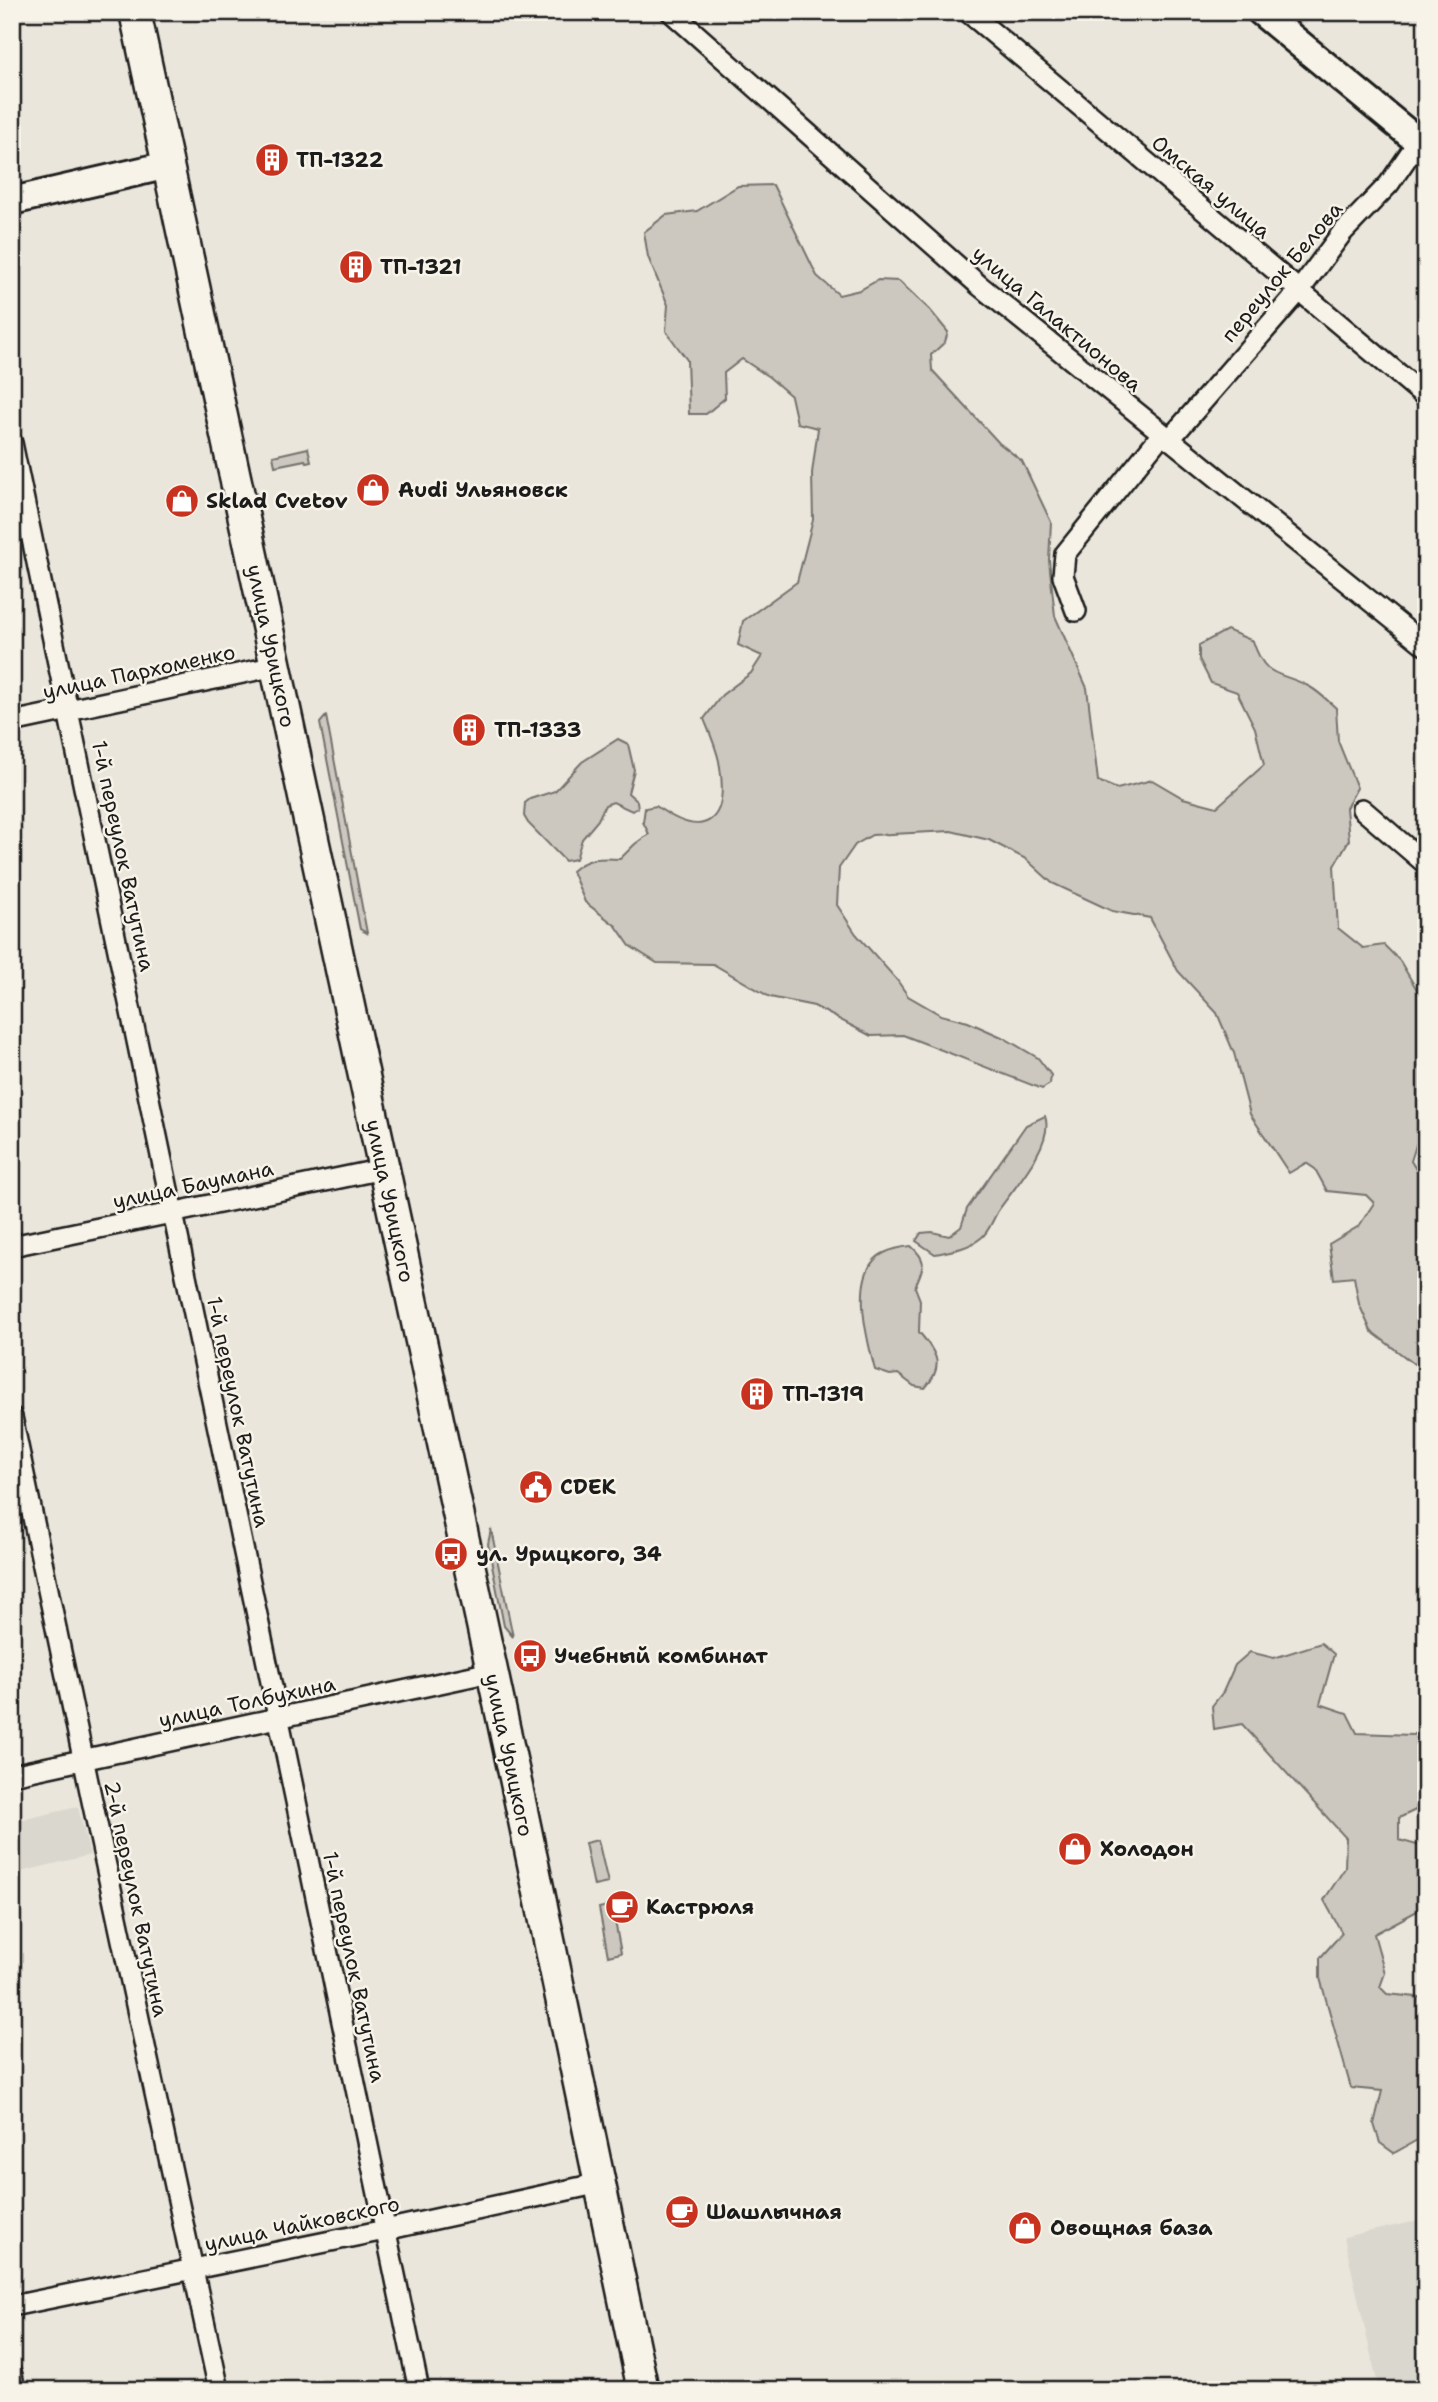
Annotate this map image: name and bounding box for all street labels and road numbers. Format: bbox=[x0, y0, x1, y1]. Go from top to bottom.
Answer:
street label: Омская улица bbox=[1146, 129, 1276, 245]
street label: переулок Белова bbox=[1215, 196, 1349, 348]
street label: улица Галактионова bbox=[966, 240, 1148, 398]
street label: улица Урицкого bbox=[240, 562, 302, 730]
street label: улица Пархоменко bbox=[40, 638, 238, 706]
street label: 1-й переулок Ватутина bbox=[85, 738, 161, 974]
street label: улица Урицкого bbox=[359, 1117, 421, 1285]
street label: улица Баумана bbox=[110, 1154, 276, 1216]
street label: 1-й переулок Ватутина bbox=[200, 1294, 276, 1530]
street label: улица Толбухина bbox=[156, 1670, 338, 1734]
street label: улица Урицкого bbox=[478, 1671, 540, 1839]
street label: 2-й переулок Ватутина bbox=[97, 1778, 175, 2020]
street label: 1-й переулок Ватутина bbox=[316, 1849, 392, 2085]
street label: улица Чайковского bbox=[202, 2190, 402, 2258]

